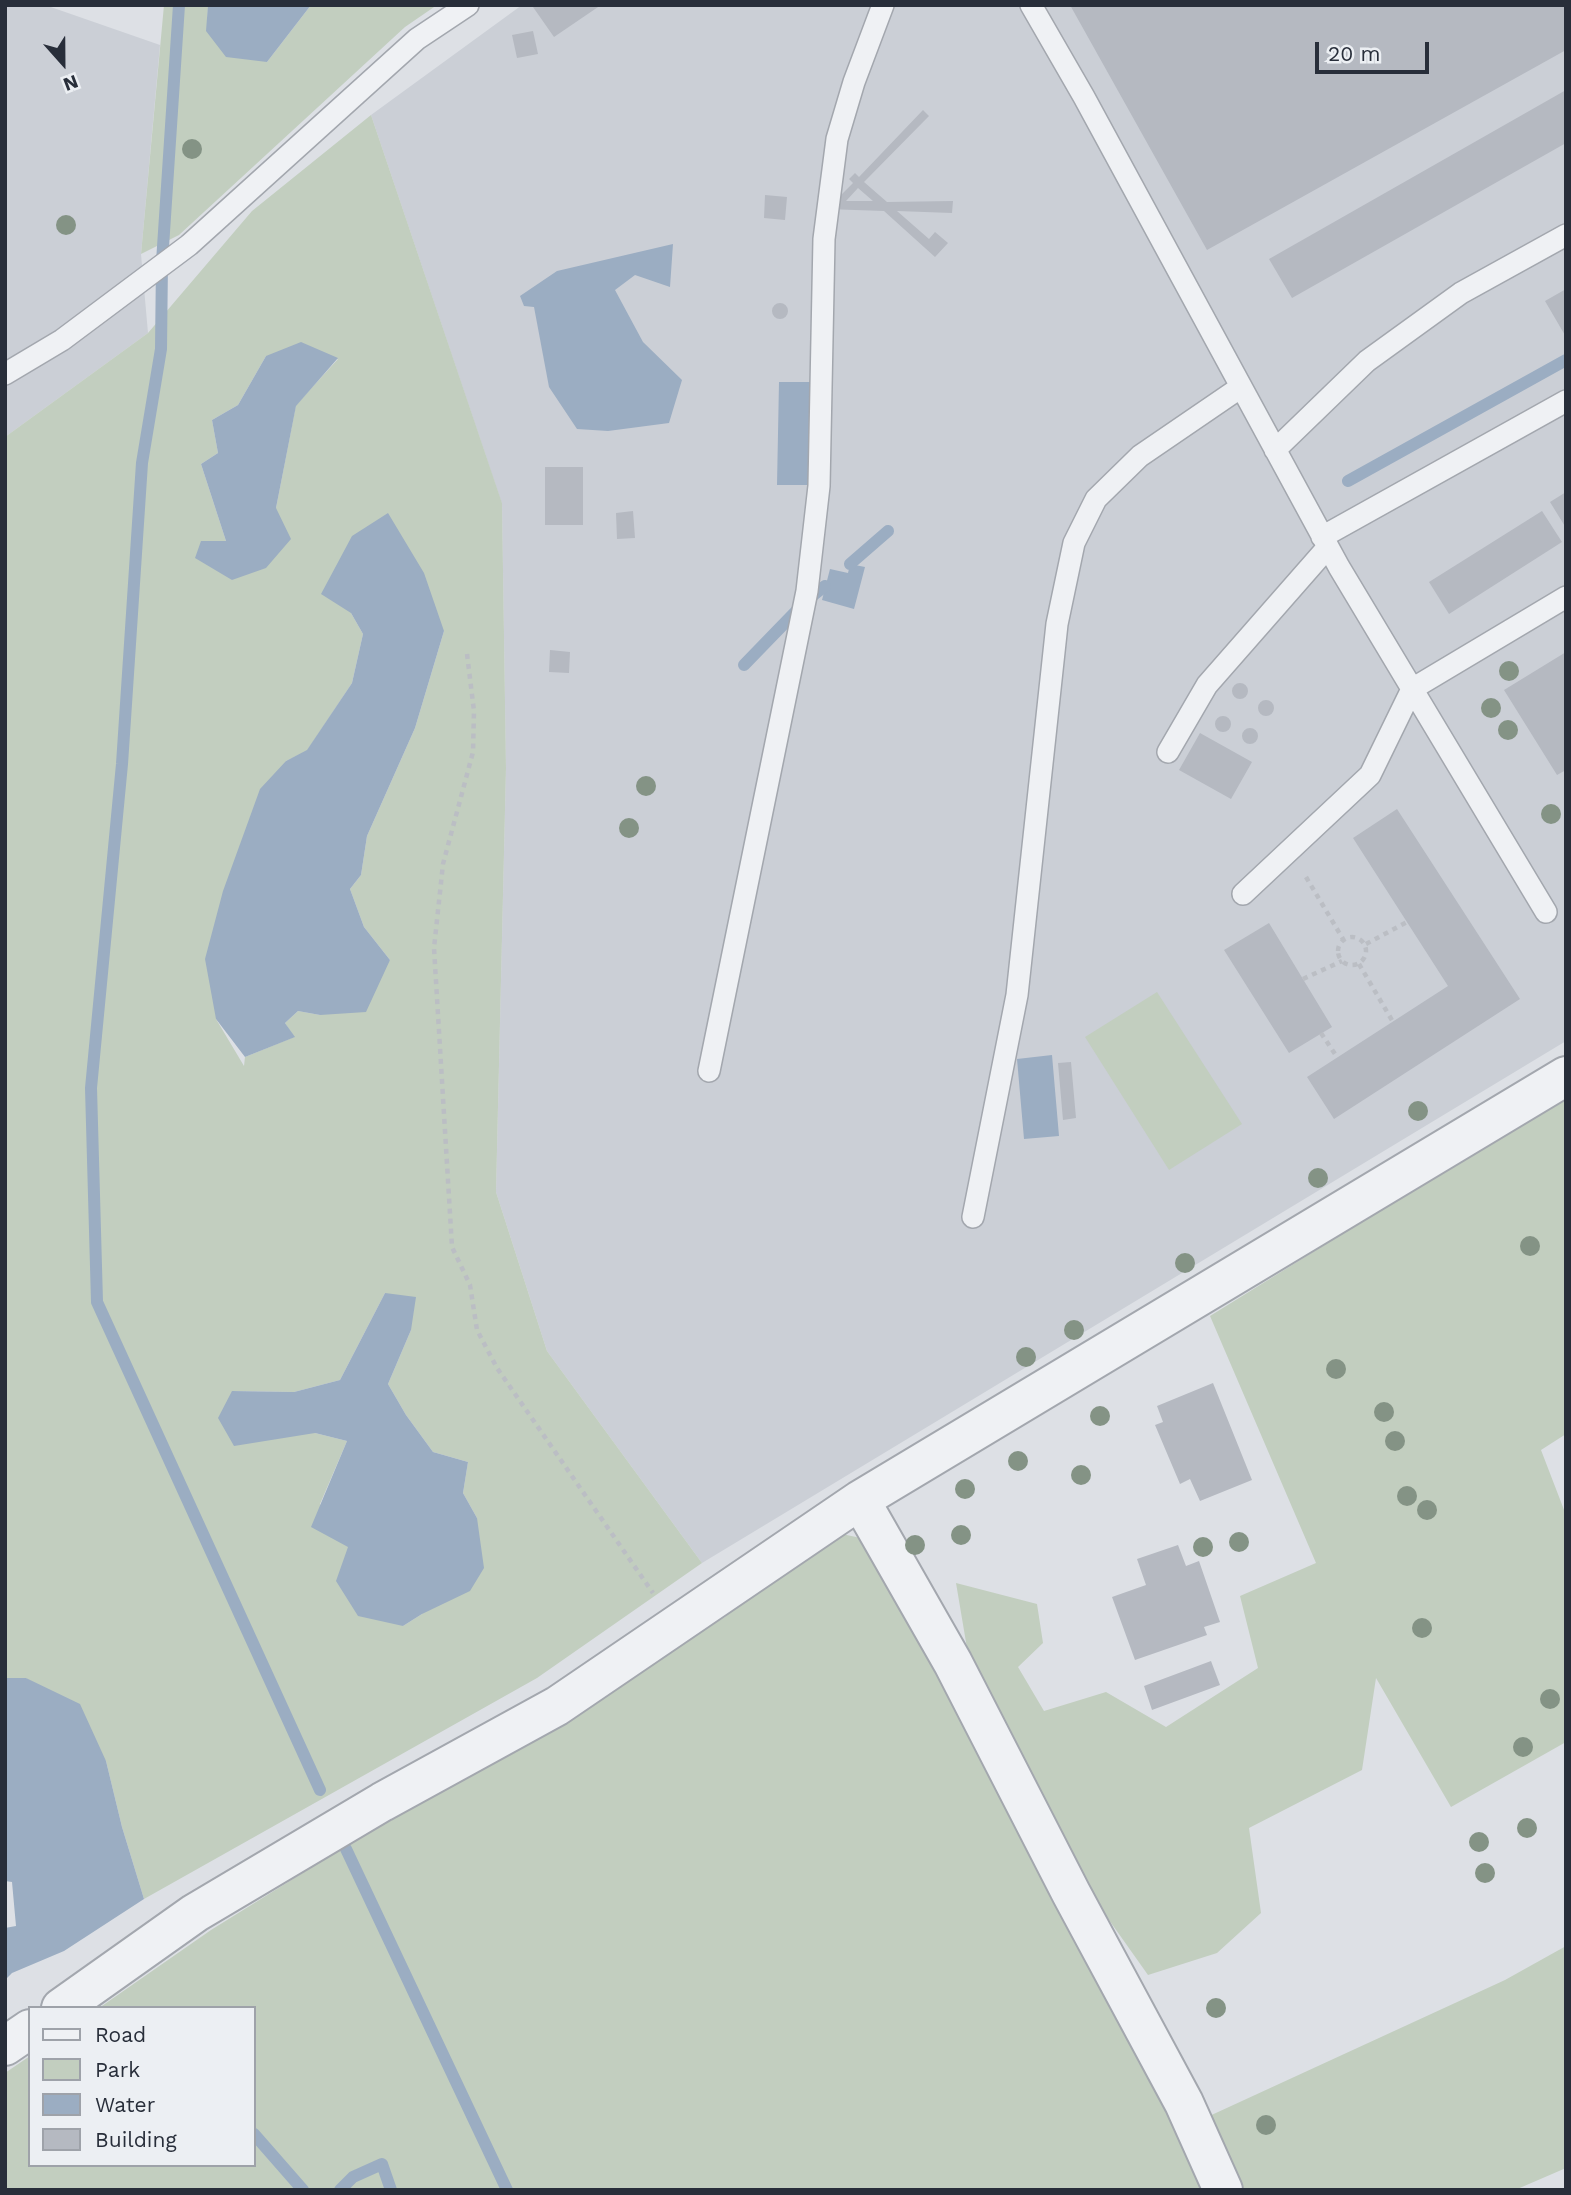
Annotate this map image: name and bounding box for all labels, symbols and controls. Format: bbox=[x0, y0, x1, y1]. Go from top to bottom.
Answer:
north arrow bbox=[28, 28, 98, 98]
scale bar bbox=[1319, 28, 1433, 72]
text: 20 m bbox=[1328, 41, 1380, 66]
text: N bbox=[60, 70, 81, 96]
legend bbox=[28, 2006, 256, 2167]
text: Road bbox=[95, 2022, 146, 2047]
text: Park bbox=[95, 2057, 140, 2082]
text: Water bbox=[95, 2092, 155, 2117]
text: Building bbox=[95, 2127, 177, 2152]

